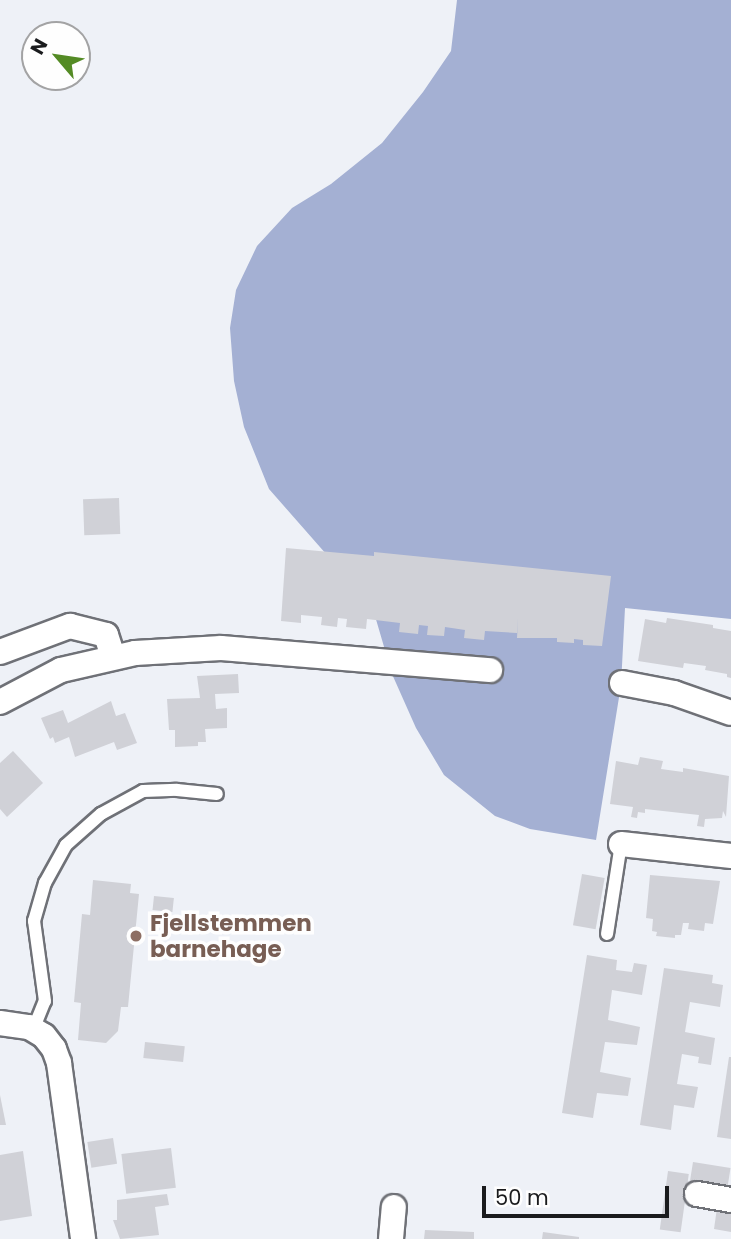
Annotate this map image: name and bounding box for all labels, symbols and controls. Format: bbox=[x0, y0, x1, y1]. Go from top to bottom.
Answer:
north arrow bbox=[21, 21, 91, 91]
text: N bbox=[24, 34, 54, 59]
place label: Fjellstemmen barnehage bbox=[150, 909, 312, 963]
marker: Fjellstemmen barnehage bbox=[128, 928, 144, 944]
scale bar bbox=[486, 1172, 673, 1216]
text: 50 m bbox=[495, 1183, 549, 1212]

